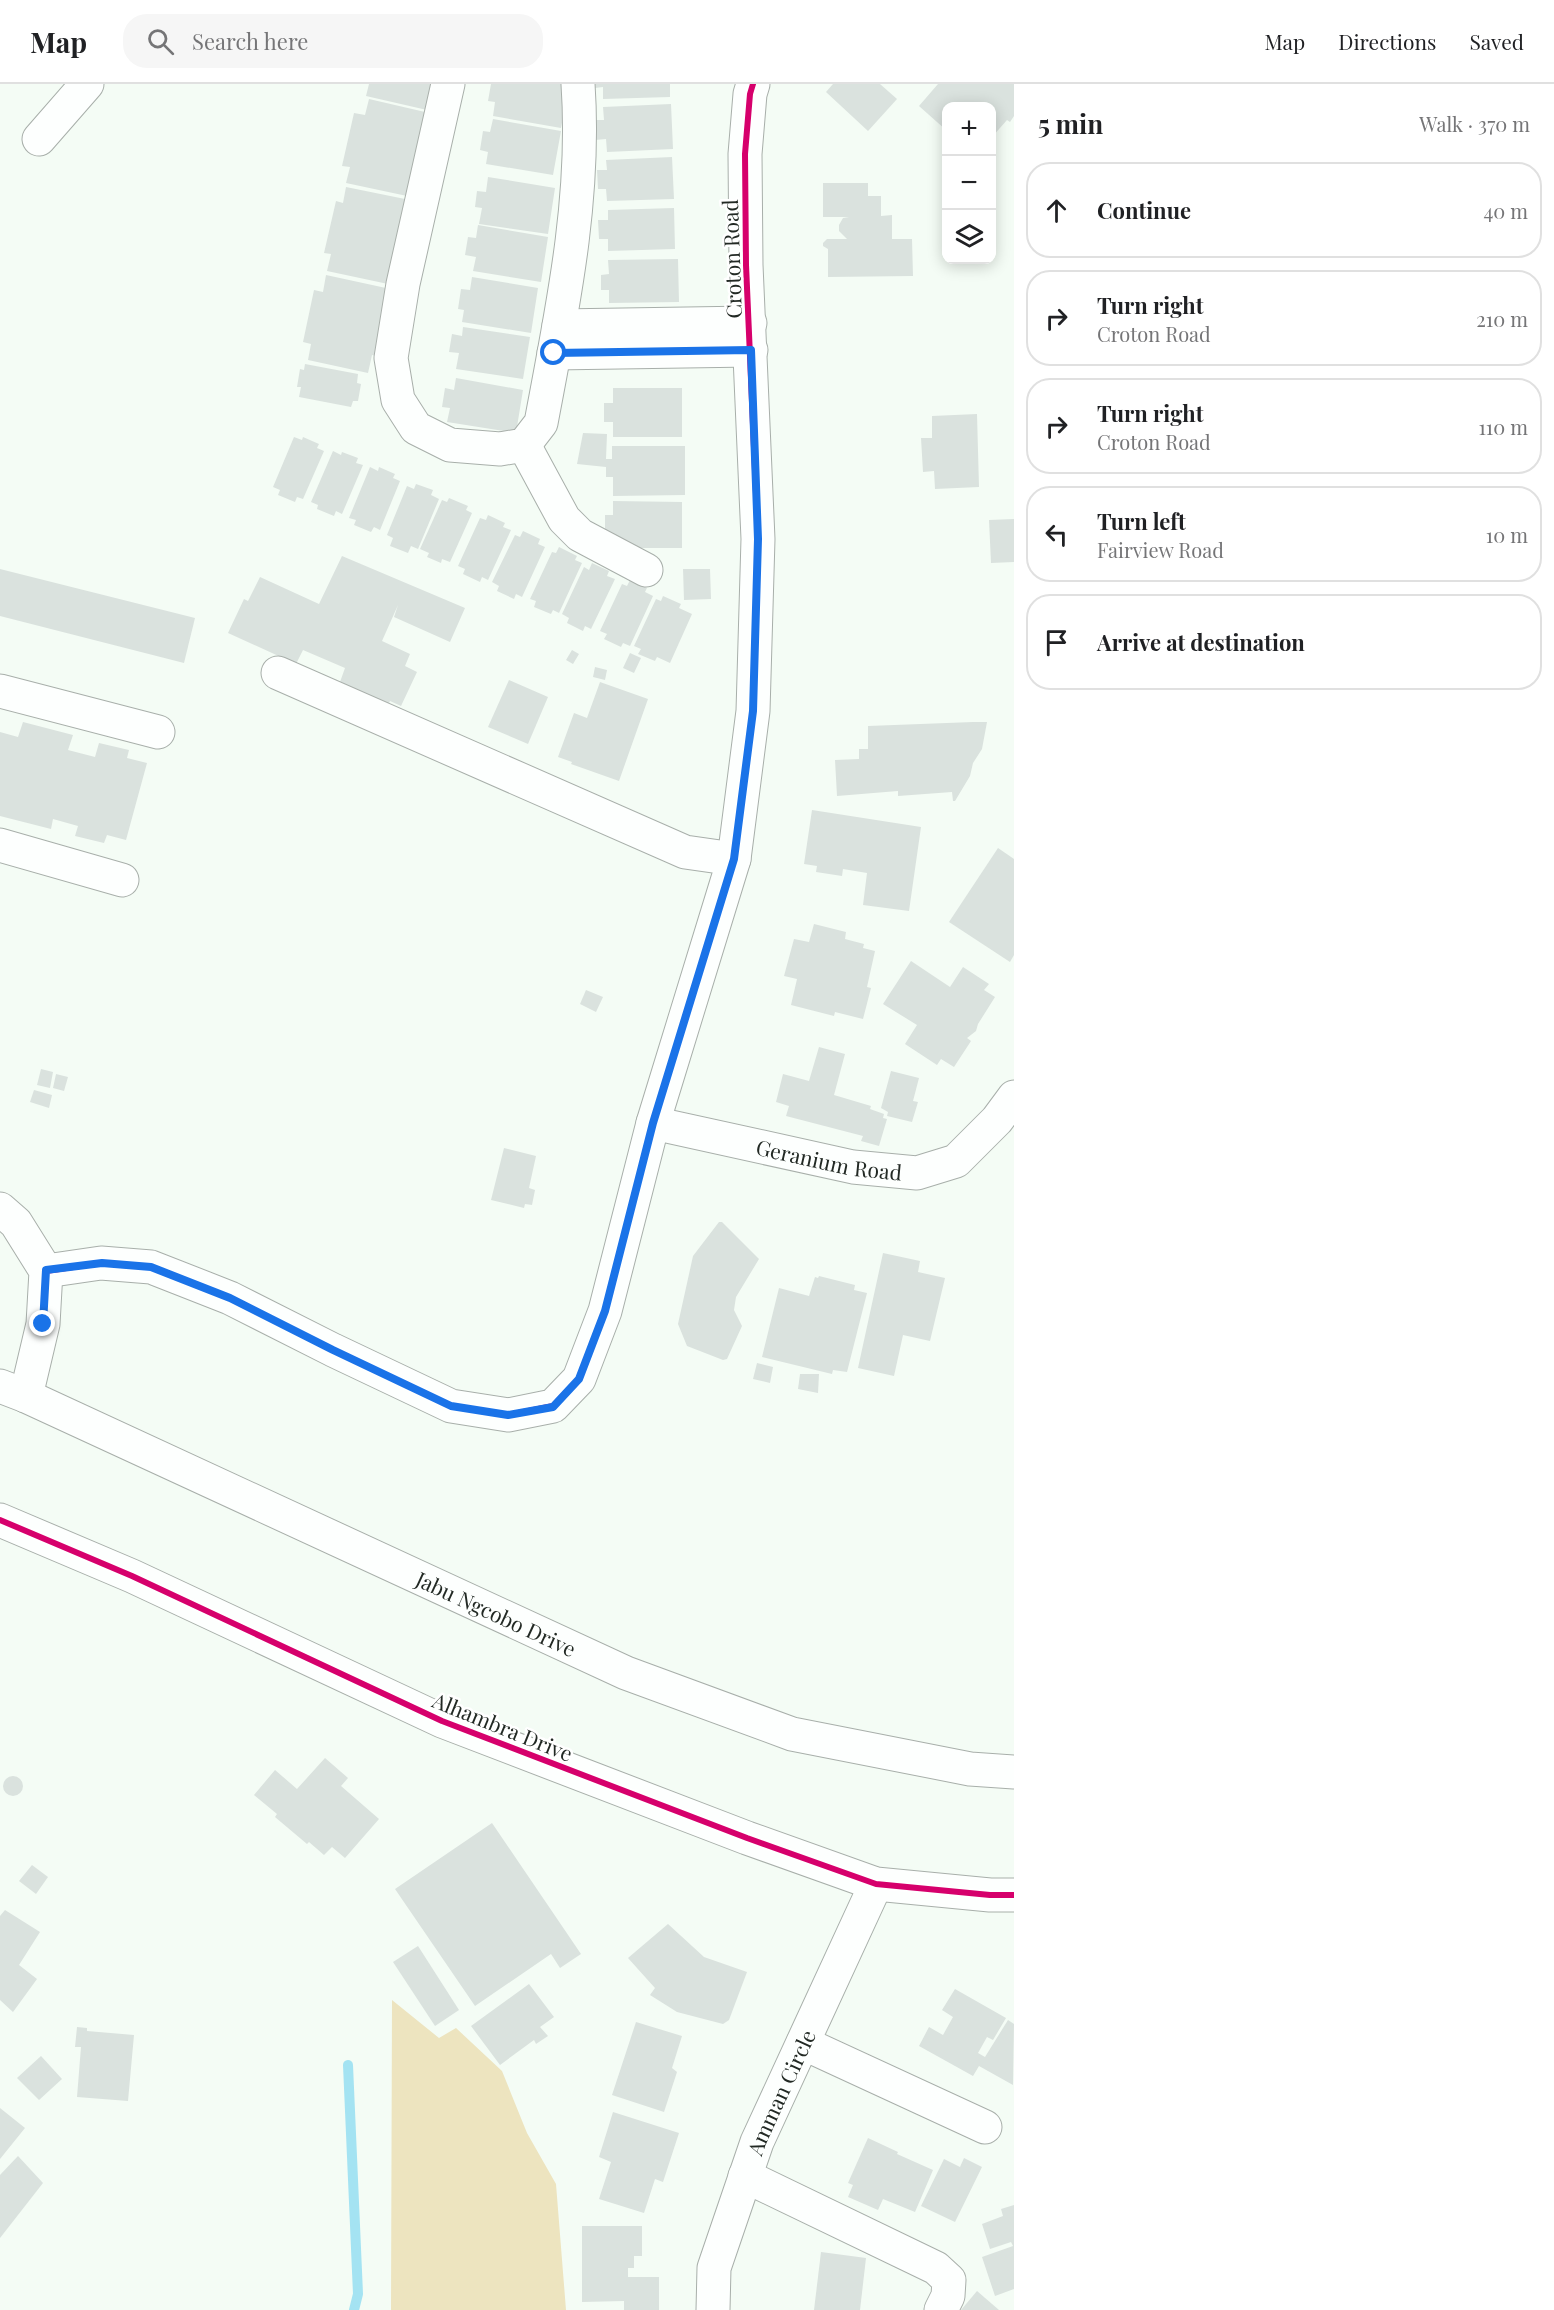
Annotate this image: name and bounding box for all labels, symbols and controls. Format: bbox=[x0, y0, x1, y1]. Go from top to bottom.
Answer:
search box bbox=[123, 14, 543, 68]
text: Map bbox=[30, 23, 87, 60]
icon: search bbox=[144, 25, 177, 58]
text: Search here bbox=[192, 26, 308, 56]
text: Map bbox=[1264, 27, 1305, 55]
text: Directions bbox=[1338, 27, 1436, 55]
text: Saved bbox=[1469, 27, 1524, 55]
map controls bbox=[942, 102, 996, 264]
button: + bbox=[942, 102, 996, 156]
text: 5 min bbox=[1038, 106, 1103, 141]
text: Walk · 370 m bbox=[1419, 110, 1530, 137]
button: − bbox=[942, 156, 996, 210]
icon: ahead bbox=[1040, 194, 1073, 227]
text: Continue bbox=[1097, 195, 1191, 225]
text: 40 m bbox=[1483, 197, 1528, 224]
street label: Croton Road bbox=[715, 199, 747, 319]
button: layers bbox=[942, 210, 996, 264]
text: Turn right bbox=[1097, 290, 1203, 320]
icon: right bbox=[1040, 302, 1073, 335]
text: 210 m bbox=[1476, 305, 1528, 332]
text: Croton Road bbox=[1097, 320, 1211, 347]
route start bbox=[540, 339, 566, 365]
text: Turn right bbox=[1097, 398, 1203, 428]
icon: right bbox=[1040, 410, 1073, 443]
text: 110 m bbox=[1478, 413, 1528, 440]
text: Croton Road bbox=[1097, 428, 1211, 455]
text: Turn left bbox=[1097, 506, 1186, 536]
icon: left bbox=[1040, 518, 1073, 551]
text: 10 m bbox=[1486, 521, 1528, 548]
text: Fairview Road bbox=[1097, 536, 1224, 563]
icon: arrive bbox=[1040, 626, 1073, 659]
text: Arrive at destination bbox=[1097, 627, 1305, 657]
street label: Geranium Road bbox=[754, 1132, 903, 1186]
route end bbox=[29, 1310, 55, 1336]
street label: Jabu Ngcobo Drive bbox=[411, 1564, 581, 1662]
street label: Alhambra Drive bbox=[428, 1685, 577, 1767]
street label: Amman Circle bbox=[739, 2025, 821, 2159]

